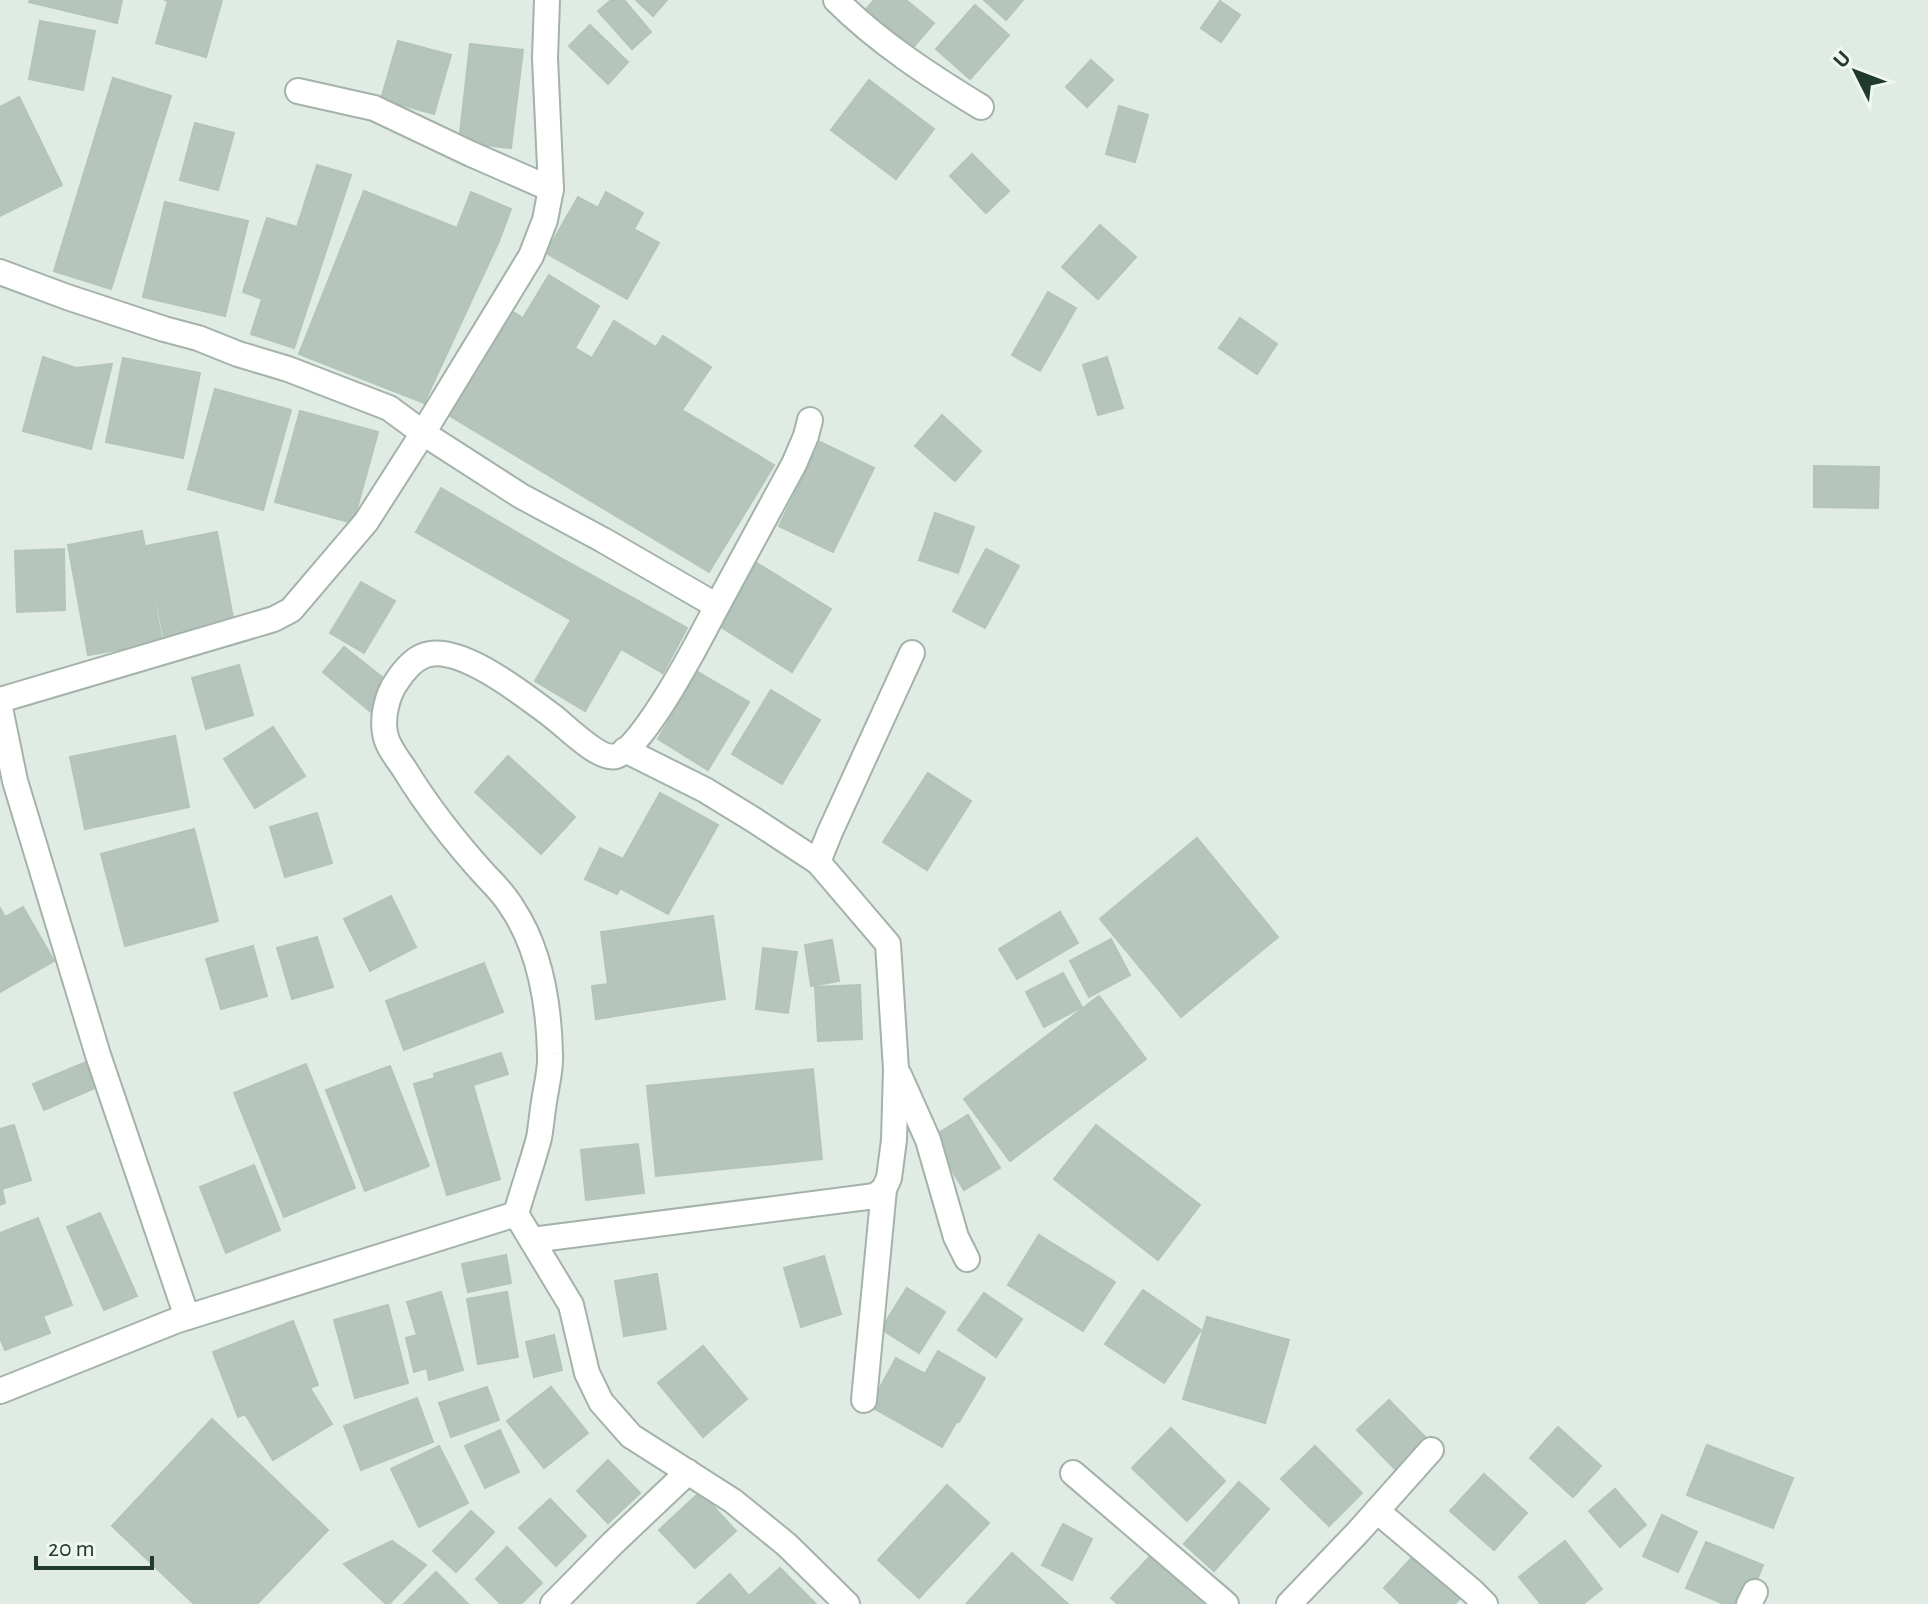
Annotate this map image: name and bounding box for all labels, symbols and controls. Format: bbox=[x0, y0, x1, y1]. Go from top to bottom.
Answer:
north arrow bbox=[1816, 32, 1896, 112]
text: U bbox=[1829, 47, 1855, 72]
scale bar bbox=[36, 1520, 152, 1570]
text: 20 m bbox=[48, 1537, 95, 1561]

